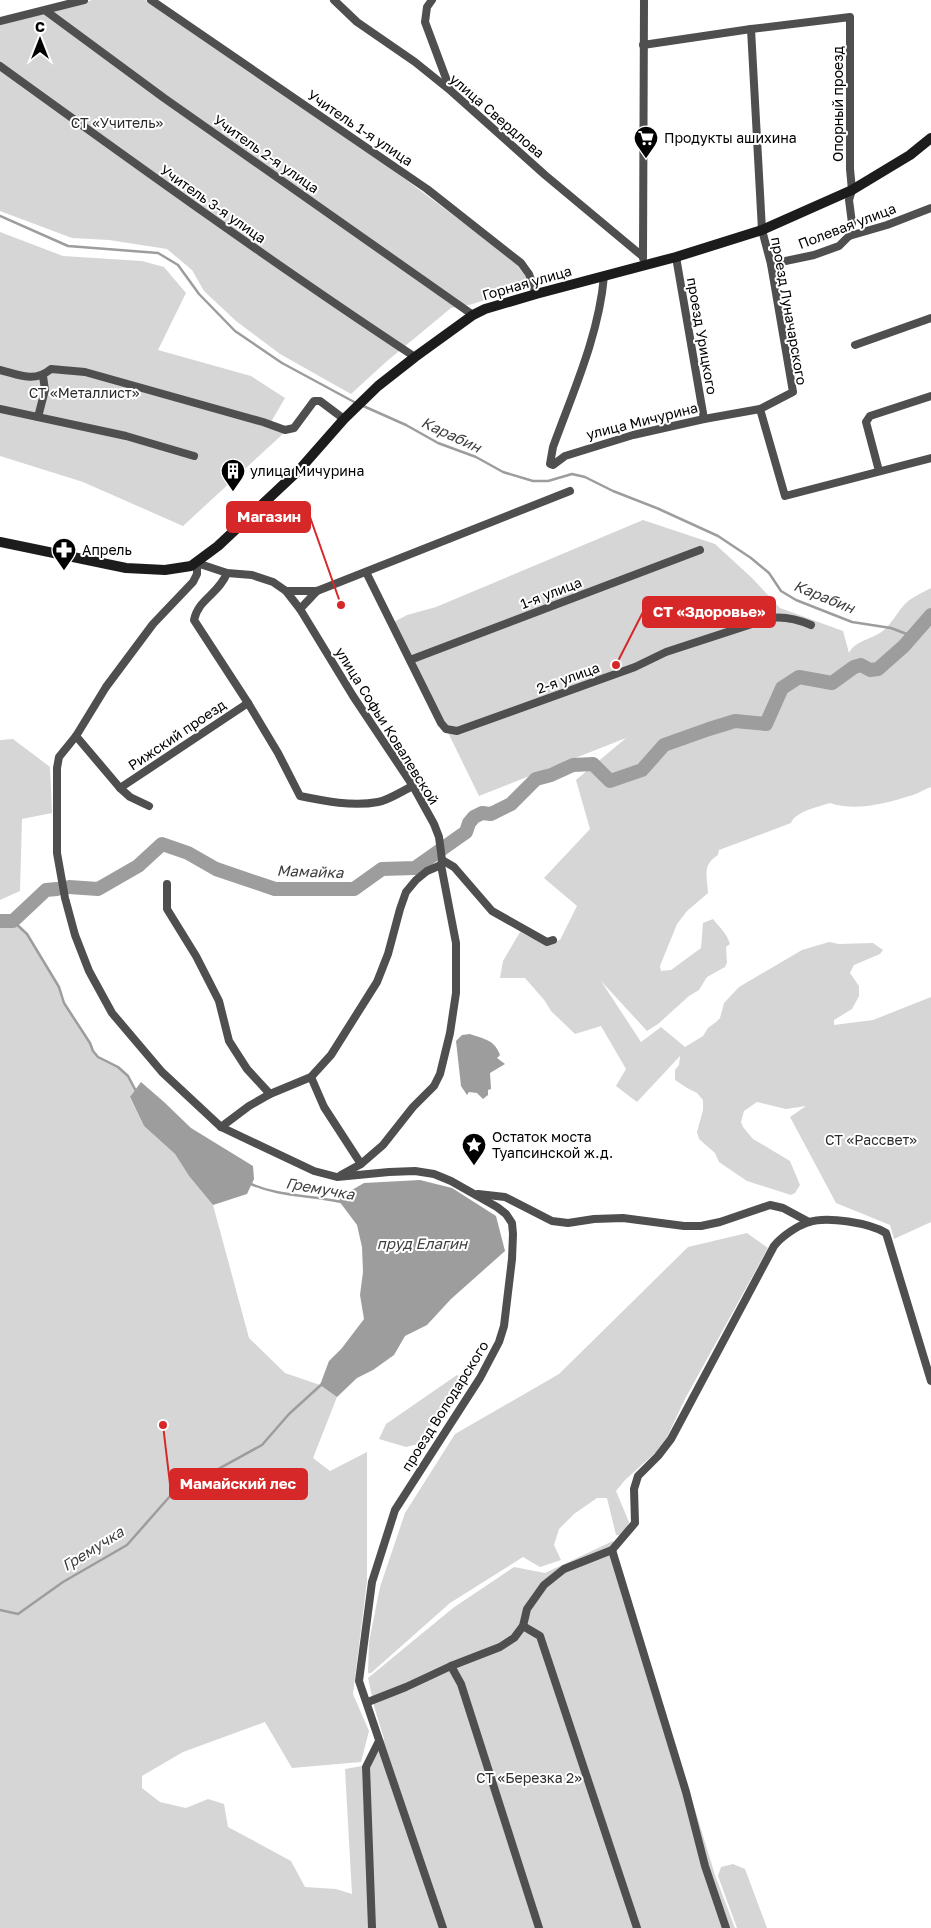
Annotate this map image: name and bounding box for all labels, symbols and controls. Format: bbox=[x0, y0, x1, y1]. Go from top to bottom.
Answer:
north arrow bbox=[15, 15, 65, 65]
text: С bbox=[35, 18, 45, 35]
street label: Опорный проезд bbox=[829, 46, 846, 162]
street label: улица Свердлова bbox=[447, 70, 548, 161]
street label: Учитель 1-я улица bbox=[304, 86, 416, 169]
street label: Учитель 2-я улица bbox=[210, 111, 322, 196]
park label: СТ «Учитель» bbox=[71, 114, 164, 131]
supermarket icon: Продукты ашихина bbox=[633, 125, 659, 159]
place label: Продукты ашихина bbox=[664, 129, 797, 146]
street label: Учитель 3-я улица bbox=[157, 161, 269, 246]
street label: Полевая улица bbox=[796, 199, 898, 252]
street label: проезд Луначарского bbox=[768, 236, 811, 386]
street label: Горная улица bbox=[480, 262, 574, 303]
street label: проезд Урицкого bbox=[684, 276, 721, 396]
park label: СТ «Металлист» bbox=[29, 384, 140, 401]
street label: улица Мичурина bbox=[584, 398, 699, 443]
water label: Карабин bbox=[419, 412, 485, 456]
building icon: улица Мичурина bbox=[220, 458, 246, 492]
place label: улица Мичурина bbox=[250, 462, 364, 479]
callout: Магазин bbox=[227, 502, 310, 532]
text: Магазин bbox=[237, 507, 301, 525]
pharmacy icon: Апрель bbox=[51, 537, 77, 571]
place label: Апрель bbox=[82, 541, 132, 558]
street label: 1-я улица bbox=[518, 573, 584, 612]
water label: Карабин bbox=[791, 576, 858, 617]
callout: СТ «Здоровье» bbox=[643, 597, 775, 627]
text: СТ «Здоровье» bbox=[653, 602, 765, 620]
street label: улица Софьи Ковалевской bbox=[332, 644, 443, 808]
street label: 2-я улица bbox=[534, 658, 602, 697]
street label: Рижский проезд bbox=[125, 695, 229, 774]
water label: Мамайка bbox=[276, 861, 344, 881]
place label: Остаток моста Туапсинской ж.д. bbox=[492, 1128, 613, 1161]
park label: СТ «Рассвет» bbox=[825, 1131, 917, 1148]
place icon: Остаток моста Туапсинской ж.д. bbox=[461, 1132, 487, 1166]
water label: Гремучка bbox=[284, 1173, 356, 1204]
water label: пруд Елагин bbox=[377, 1234, 468, 1253]
street label: проезд Володарского bbox=[397, 1337, 492, 1474]
callout: Мамайский лес bbox=[170, 1469, 307, 1499]
text: Мамайский лес bbox=[180, 1474, 297, 1492]
water label: Гремучка bbox=[58, 1522, 128, 1575]
park label: СТ «Березка 2» bbox=[476, 1769, 582, 1786]

